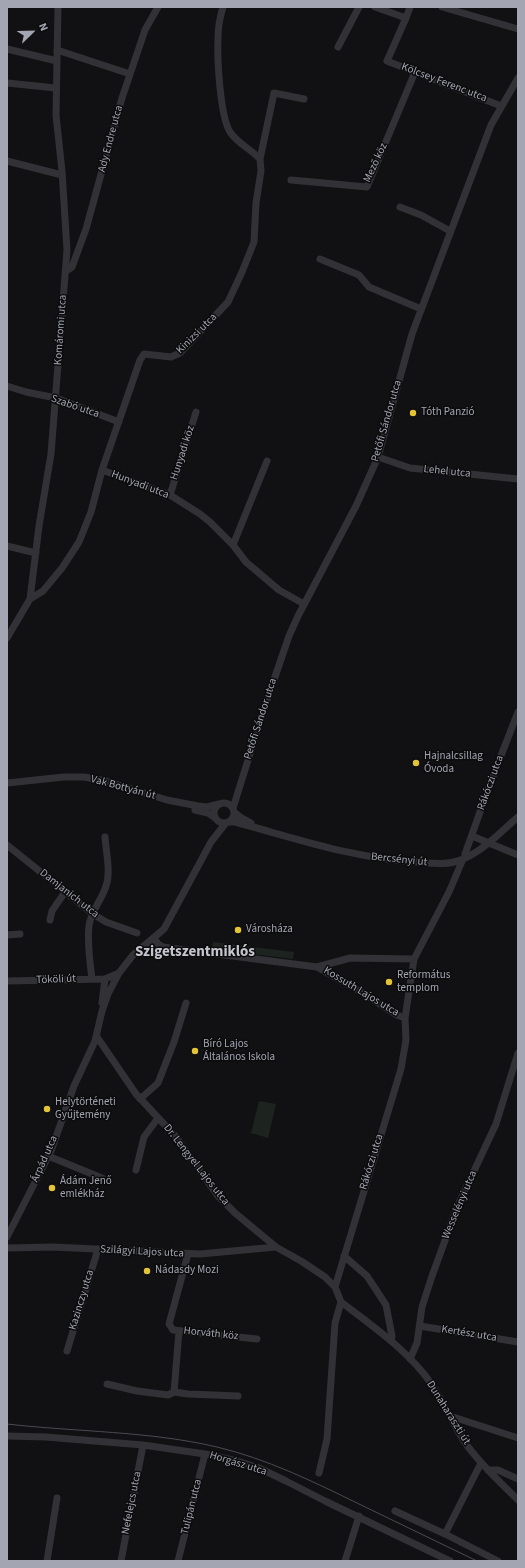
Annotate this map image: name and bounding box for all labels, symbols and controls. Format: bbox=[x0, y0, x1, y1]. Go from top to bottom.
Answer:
north arrow bbox=[12, 12, 52, 52]
text: N bbox=[35, 21, 52, 33]
street label: Kölcsey Ferenc utca bbox=[399, 61, 489, 105]
street label: Ady Endre utca bbox=[96, 104, 126, 174]
street label: Mező köz bbox=[361, 141, 391, 185]
street label: Komáromi utca bbox=[52, 294, 70, 366]
street label: Kinizsi utca bbox=[174, 311, 220, 357]
street label: Petőfi Sándor utca bbox=[369, 379, 405, 463]
street label: Szabó utca bbox=[49, 393, 101, 421]
place label: Tóth Panzió bbox=[421, 406, 475, 420]
marker: Tóth Panzió bbox=[408, 408, 418, 418]
street label: Hunyadi köz bbox=[168, 424, 198, 482]
street label: Lehel utca bbox=[423, 463, 471, 481]
street label: Hunyadi utca bbox=[109, 468, 171, 502]
street label: Petőfi Sándor utca bbox=[242, 677, 280, 761]
place label: Hajnalcsillag Óvoda bbox=[424, 750, 483, 776]
street label: Rákóczi utca bbox=[475, 754, 507, 812]
marker: Hajnalcsillag Óvoda bbox=[411, 758, 421, 768]
street label: Vak Bottyán út bbox=[89, 773, 157, 803]
street label: Bercsényi út bbox=[370, 850, 428, 870]
street label: Damjanich utca bbox=[37, 867, 101, 921]
place label: Városháza bbox=[246, 923, 293, 937]
marker: Városháza bbox=[233, 925, 243, 935]
district label: Szigetszentmiklós bbox=[135, 944, 255, 962]
street label: Kossuth Lajos utca bbox=[321, 964, 401, 1020]
place label: Református templom bbox=[397, 969, 450, 995]
street label: Tököli út bbox=[36, 973, 76, 987]
marker: Református templom bbox=[384, 977, 394, 987]
place label: Bíró Lajos Általános Iskola bbox=[203, 1038, 275, 1064]
marker: Bíró Lajos Általános Iskola bbox=[190, 1046, 200, 1056]
place label: Helytörténeti Gyűjtemény bbox=[55, 1096, 116, 1122]
marker: Helytörténeti Gyűjtemény bbox=[42, 1104, 52, 1114]
street label: Dr. Lengyel Lajos utca bbox=[160, 1122, 232, 1208]
street label: Rákóczi utca bbox=[357, 1133, 387, 1191]
street label: Árpád utca bbox=[29, 1134, 61, 1184]
street label: Wesselényi utca bbox=[440, 1169, 480, 1241]
place label: Ádám Jenő emlékház bbox=[60, 1175, 112, 1201]
marker: Ádám Jenő emlékház bbox=[47, 1183, 57, 1193]
street label: Szilágyi Lajos utca bbox=[100, 1243, 184, 1261]
place label: Nádasdy Mozi bbox=[155, 1264, 219, 1278]
marker: Nádasdy Mozi bbox=[142, 1266, 152, 1276]
street label: Kazinczy utca bbox=[67, 1268, 97, 1332]
street label: Kertész utca bbox=[440, 1323, 498, 1345]
street label: Horváth köz bbox=[183, 1325, 239, 1343]
street label: Dunaharaszti út bbox=[423, 1379, 473, 1447]
street label: Horgász utca bbox=[208, 1449, 268, 1479]
street label: Nefelejcs utca bbox=[119, 1470, 145, 1536]
street label: Tulipán utca bbox=[179, 1478, 205, 1536]

